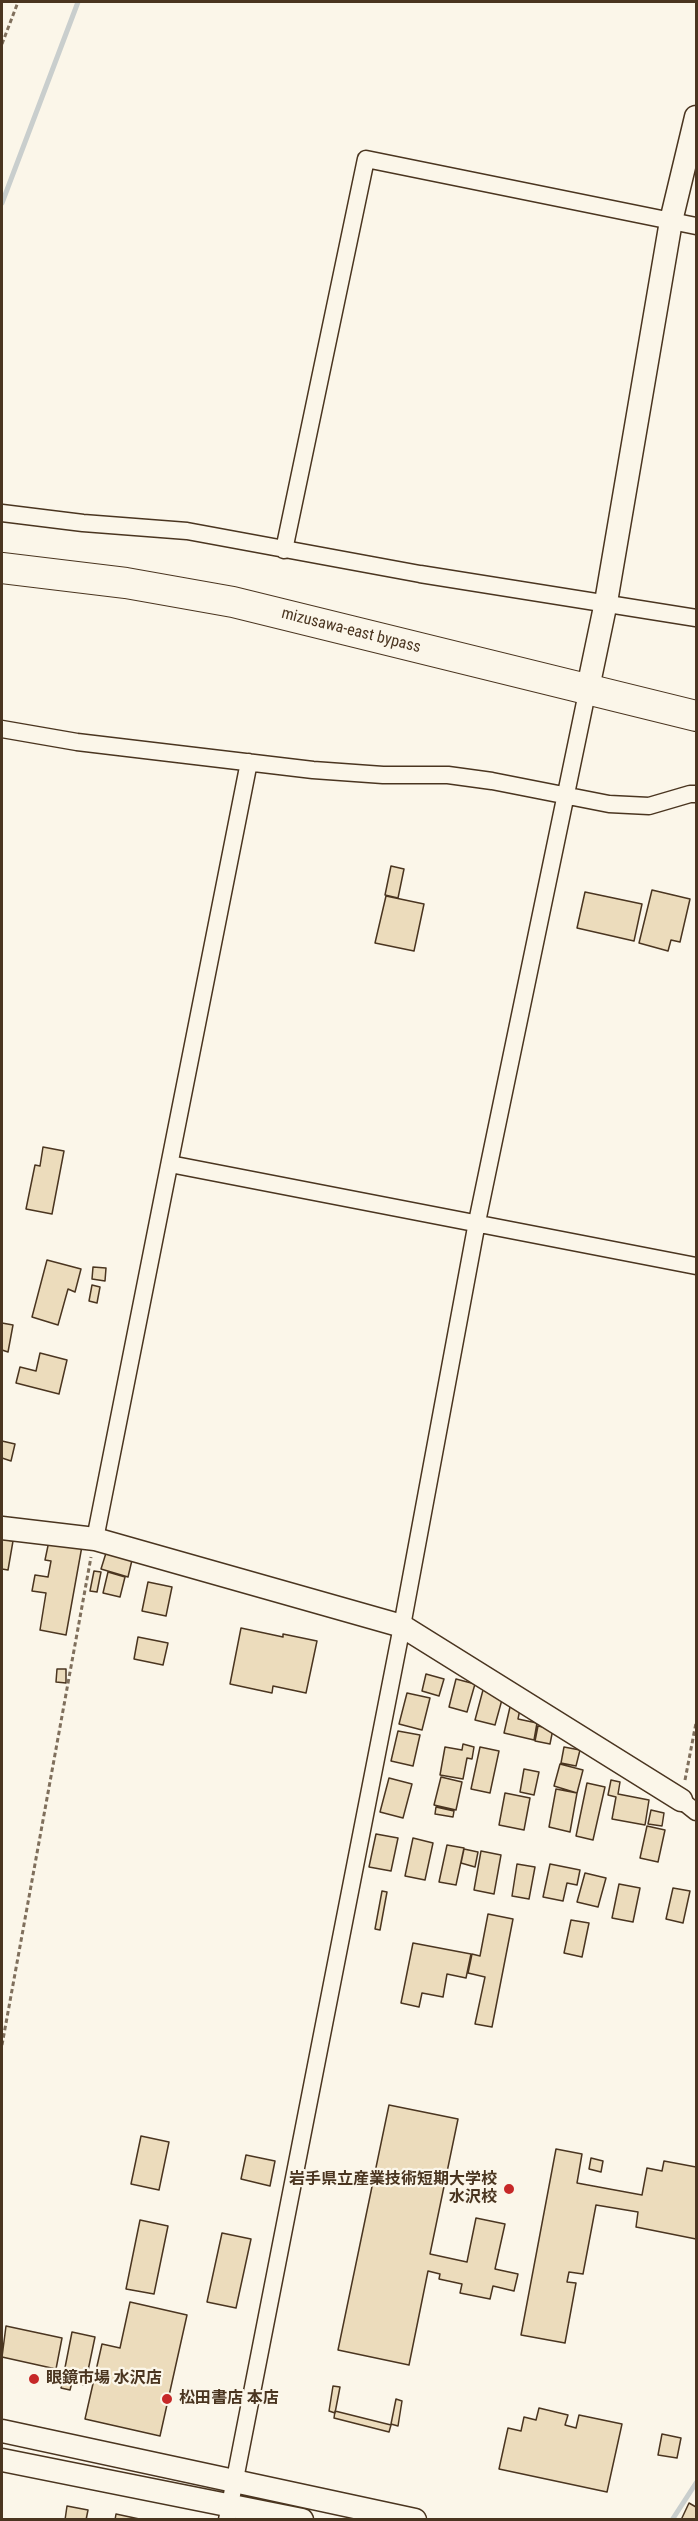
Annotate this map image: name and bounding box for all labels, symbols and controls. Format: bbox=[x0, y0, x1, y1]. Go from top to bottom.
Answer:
street label: mizusawa-east bypass bbox=[279, 604, 423, 658]
place label: 岩手県立産業技術短期大学校 水沢校 bbox=[289, 2170, 497, 2208]
marker: 岩手県立産業技術短期大学校 水沢校 bbox=[502, 2182, 516, 2196]
place label: 眼鏡市場 水沢店 bbox=[46, 2369, 162, 2389]
marker: 眼鏡市場 水沢店 bbox=[27, 2372, 41, 2386]
place label: 松田書店 本店 bbox=[179, 2389, 279, 2409]
marker: 松田書店 本店 bbox=[160, 2392, 174, 2406]

